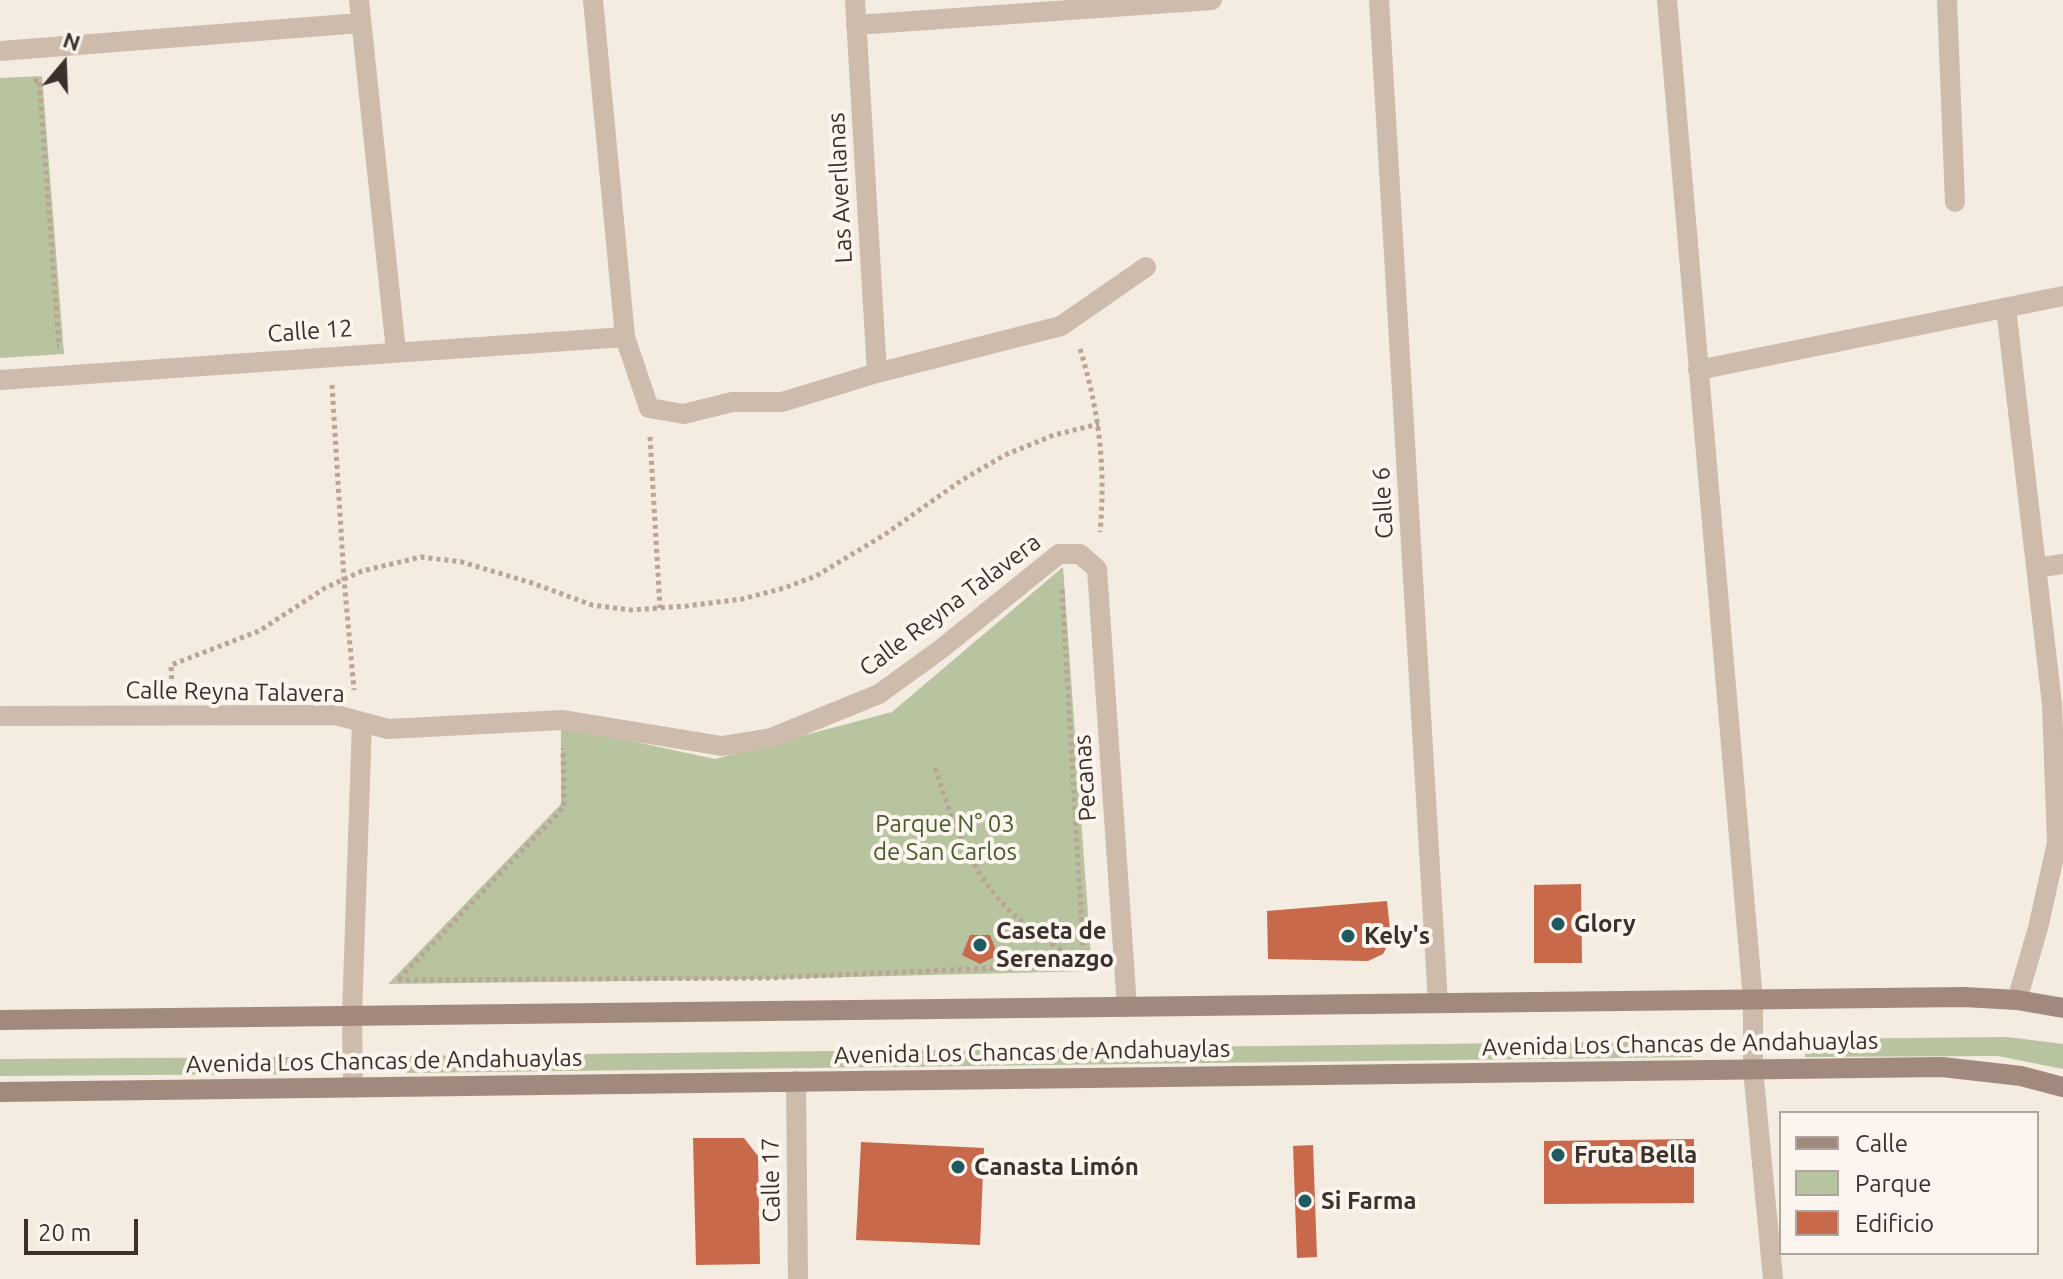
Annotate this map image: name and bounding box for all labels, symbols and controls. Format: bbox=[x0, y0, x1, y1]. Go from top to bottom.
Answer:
north arrow bbox=[24, 24, 104, 104]
text: N bbox=[60, 26, 84, 55]
street label: Las Averllanas bbox=[822, 112, 858, 264]
street label: Calle 12 bbox=[266, 314, 354, 348]
street label: Calle 6 bbox=[1367, 466, 1399, 540]
street label: Calle Reyna Talavera bbox=[854, 527, 1046, 683]
street label: Calle Reyna Talavera bbox=[125, 676, 345, 708]
street label: Pecanas bbox=[1068, 734, 1102, 822]
park label: Parque N° 03 de San Carlos bbox=[873, 810, 1017, 866]
place label: Glory bbox=[1574, 910, 1636, 938]
marker: Glory bbox=[1549, 915, 1567, 933]
place label: Caseta de Serenazgo bbox=[996, 917, 1114, 973]
place label: Kely's bbox=[1364, 922, 1430, 950]
marker: Kely's bbox=[1339, 927, 1357, 945]
marker: Caseta de Serenazgo bbox=[971, 936, 989, 954]
street label: Avenida Los Chancas de Andahuaylas bbox=[1482, 1026, 1878, 1062]
street label: Avenida Los Chancas de Andahuaylas bbox=[834, 1034, 1230, 1070]
street label: Avenida Los Chancas de Andahuaylas bbox=[186, 1043, 582, 1079]
legend bbox=[1779, 1111, 2039, 1255]
text: Calle bbox=[1855, 1130, 1908, 1157]
street label: Calle 17 bbox=[756, 1137, 786, 1223]
place label: Fruta Bella bbox=[1574, 1141, 1697, 1169]
marker: Fruta Bella bbox=[1549, 1146, 1567, 1164]
place label: Canasta Limón bbox=[974, 1153, 1139, 1181]
marker: Canasta Limón bbox=[949, 1158, 967, 1176]
text: Parque bbox=[1855, 1170, 1932, 1197]
place label: Si Farma bbox=[1321, 1187, 1416, 1215]
marker: Si Farma bbox=[1296, 1192, 1314, 1210]
scale bar bbox=[28, 1203, 142, 1253]
text: Edificio bbox=[1855, 1210, 1934, 1237]
text: 20 m bbox=[38, 1219, 91, 1246]

